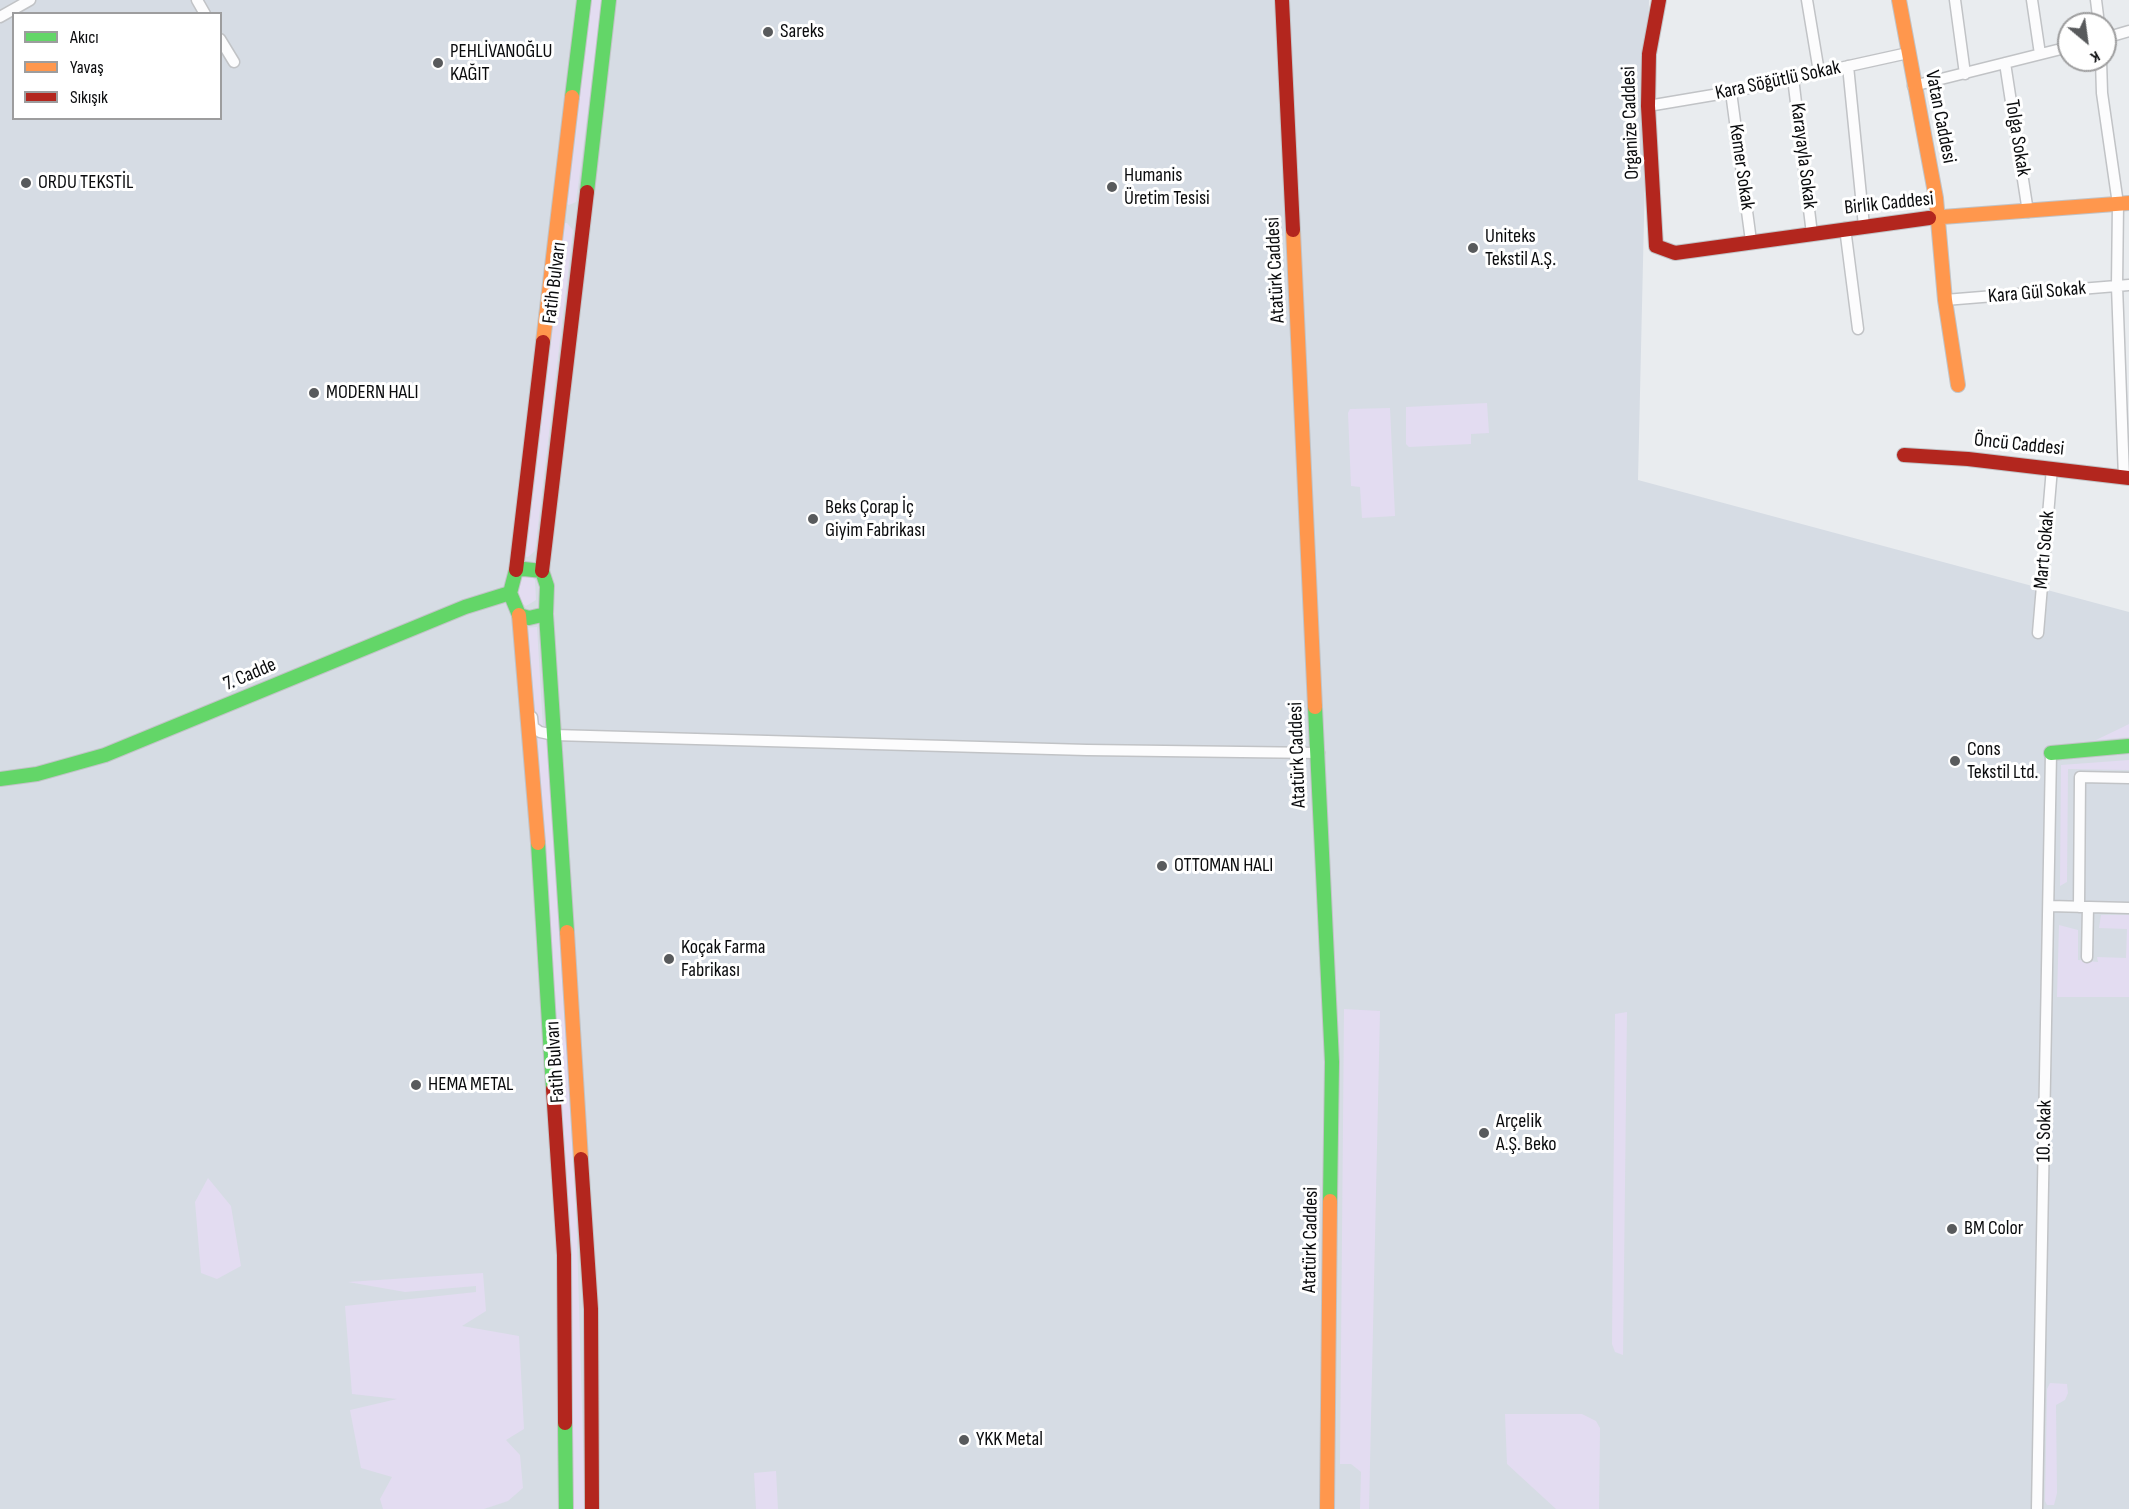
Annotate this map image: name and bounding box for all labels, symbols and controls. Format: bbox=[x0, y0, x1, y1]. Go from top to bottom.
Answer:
legend bbox=[12, 12, 222, 120]
north arrow bbox=[2057, 12, 2117, 72]
place label: Sareks bbox=[780, 20, 824, 44]
marker: Sareks bbox=[761, 25, 775, 39]
text: Akıcı bbox=[70, 27, 99, 48]
place label: PEHLİVANOĞLU KAĞIT bbox=[450, 40, 552, 87]
text: K bbox=[2087, 46, 2103, 67]
marker: PEHLİVANOĞLU KAĞIT bbox=[431, 56, 445, 70]
street label: Kara Söğütlü Sokak bbox=[1713, 56, 1843, 106]
text: Yavaş bbox=[70, 57, 104, 78]
street label: Organize Caddesi bbox=[1617, 66, 1645, 180]
street label: Vatan Caddesi bbox=[1919, 68, 1961, 166]
text: Sıkışık bbox=[70, 87, 108, 108]
street label: Tolga Sokak bbox=[1999, 98, 2035, 178]
street label: Karayayla Sokak bbox=[1785, 102, 1821, 210]
street label: Kemer Sokak bbox=[1723, 123, 1759, 211]
place label: Humanis Üretim Tesisi bbox=[1124, 164, 1210, 211]
place label: ORDU TEKSTİL bbox=[38, 171, 133, 195]
marker: ORDU TEKSTİL bbox=[19, 176, 33, 190]
marker: Humanis Üretim Tesisi bbox=[1105, 180, 1119, 194]
street label: Birlik Caddesi bbox=[1843, 187, 1935, 221]
street label: Atatürk Caddesi bbox=[1261, 216, 1291, 324]
place label: Uniteks Tekstil A.Ş. bbox=[1485, 225, 1556, 272]
street label: Fatih Bulvarı bbox=[538, 241, 572, 325]
marker: Uniteks Tekstil A.Ş. bbox=[1466, 241, 1480, 255]
street label: Kara Gül Sokak bbox=[1987, 277, 2087, 309]
place label: MODERN HALI bbox=[326, 381, 419, 405]
marker: MODERN HALI bbox=[307, 386, 321, 400]
street label: Öncü Caddesi bbox=[1973, 428, 2065, 462]
place label: Beks Çorap İç Giyim Fabrikası bbox=[825, 496, 925, 543]
street label: Martı Sokak bbox=[2030, 510, 2060, 590]
marker: Beks Çorap İç Giyim Fabrikası bbox=[806, 512, 820, 526]
street label: 7. Cadde bbox=[220, 653, 280, 697]
street label: Atatürk Caddesi bbox=[1284, 702, 1312, 808]
place label: Cons Tekstil Ltd. bbox=[1967, 738, 2038, 785]
marker: Cons Tekstil Ltd. bbox=[1948, 754, 1962, 768]
place label: OTTOMAN HALI bbox=[1174, 854, 1273, 878]
marker: OTTOMAN HALI bbox=[1155, 859, 1169, 873]
place label: Koçak Farma Fabrikası bbox=[681, 936, 765, 983]
marker: Koçak Farma Fabrikası bbox=[662, 952, 676, 966]
street label: Fatih Bulvarı bbox=[541, 1020, 571, 1104]
place label: HEMA METAL bbox=[428, 1073, 513, 1097]
marker: HEMA METAL bbox=[409, 1078, 423, 1092]
street label: 10. Sokak bbox=[2032, 1100, 2058, 1162]
place label: Arçelik A.Ş. Beko bbox=[1496, 1110, 1557, 1157]
marker: Arçelik A.Ş. Beko bbox=[1477, 1126, 1491, 1140]
street label: Atatürk Caddesi bbox=[1298, 1187, 1324, 1293]
place label: BM Color bbox=[1964, 1217, 2024, 1241]
marker: BM Color bbox=[1945, 1222, 1959, 1236]
place label: YKK Metal bbox=[976, 1428, 1043, 1452]
marker: YKK Metal bbox=[957, 1433, 971, 1447]

